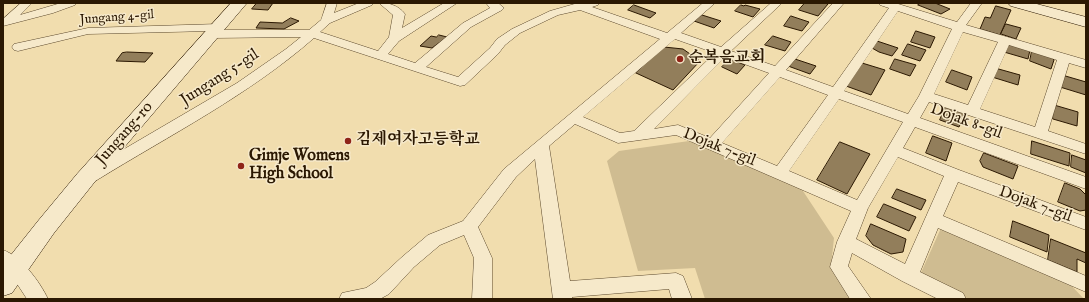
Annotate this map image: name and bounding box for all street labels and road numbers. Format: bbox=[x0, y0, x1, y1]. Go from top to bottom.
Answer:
street label: Jungang 4-gil bbox=[79, 8, 155, 28]
street label: Jungang 5-gil bbox=[177, 45, 263, 111]
street label: Jungang-ro bbox=[92, 98, 158, 170]
street label: Dojak 8-gil bbox=[927, 100, 1005, 144]
street label: Dojak 7-gil bbox=[680, 125, 758, 171]
street label: Dojak 7-gil bbox=[996, 183, 1074, 227]

